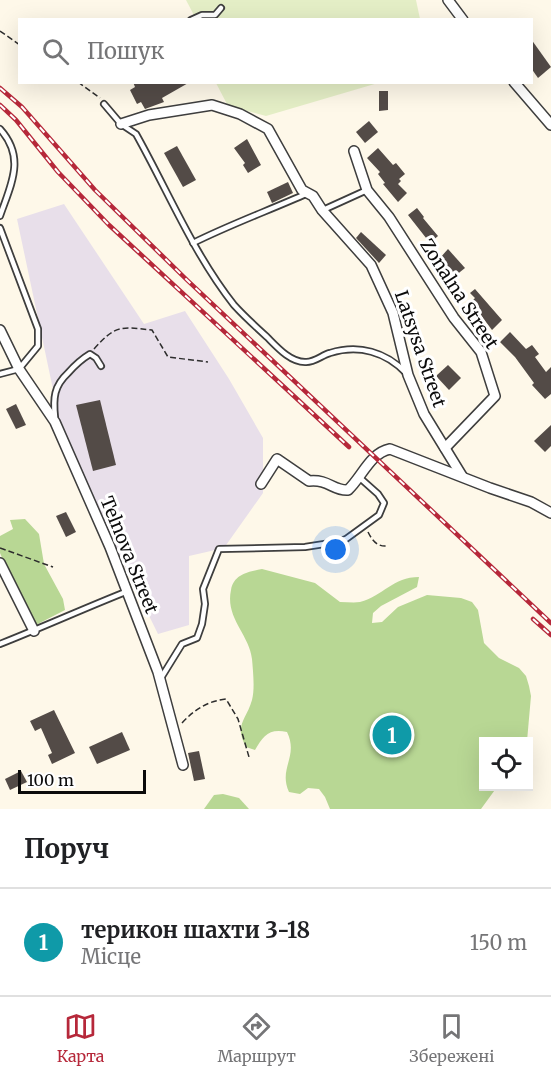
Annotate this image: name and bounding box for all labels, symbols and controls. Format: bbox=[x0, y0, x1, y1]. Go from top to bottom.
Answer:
search box bbox=[18, 18, 533, 84]
icon: search bbox=[39, 35, 72, 68]
text: Пошук bbox=[87, 37, 164, 65]
street label: Zonalna Street bbox=[415, 234, 504, 353]
street label: Latsysa Street bbox=[390, 287, 451, 410]
street label: Telnova Street bbox=[95, 493, 164, 617]
your location bbox=[321, 535, 350, 564]
pin: 1 bbox=[372, 712, 412, 758]
map controls bbox=[479, 737, 533, 791]
button: locate bbox=[479, 737, 533, 791]
scale bar bbox=[18, 767, 146, 794]
text: 100 m bbox=[27, 770, 74, 790]
text: Поруч bbox=[24, 832, 109, 865]
text: терикон шахти 3-18 bbox=[81, 916, 310, 944]
text: 1 bbox=[39, 930, 48, 955]
text: 150 m bbox=[470, 930, 527, 955]
text: Місце bbox=[81, 944, 141, 969]
tab: Карта bbox=[57, 1010, 104, 1066]
tab: Маршрут bbox=[218, 1010, 296, 1066]
tab: Збережені bbox=[409, 1010, 494, 1066]

